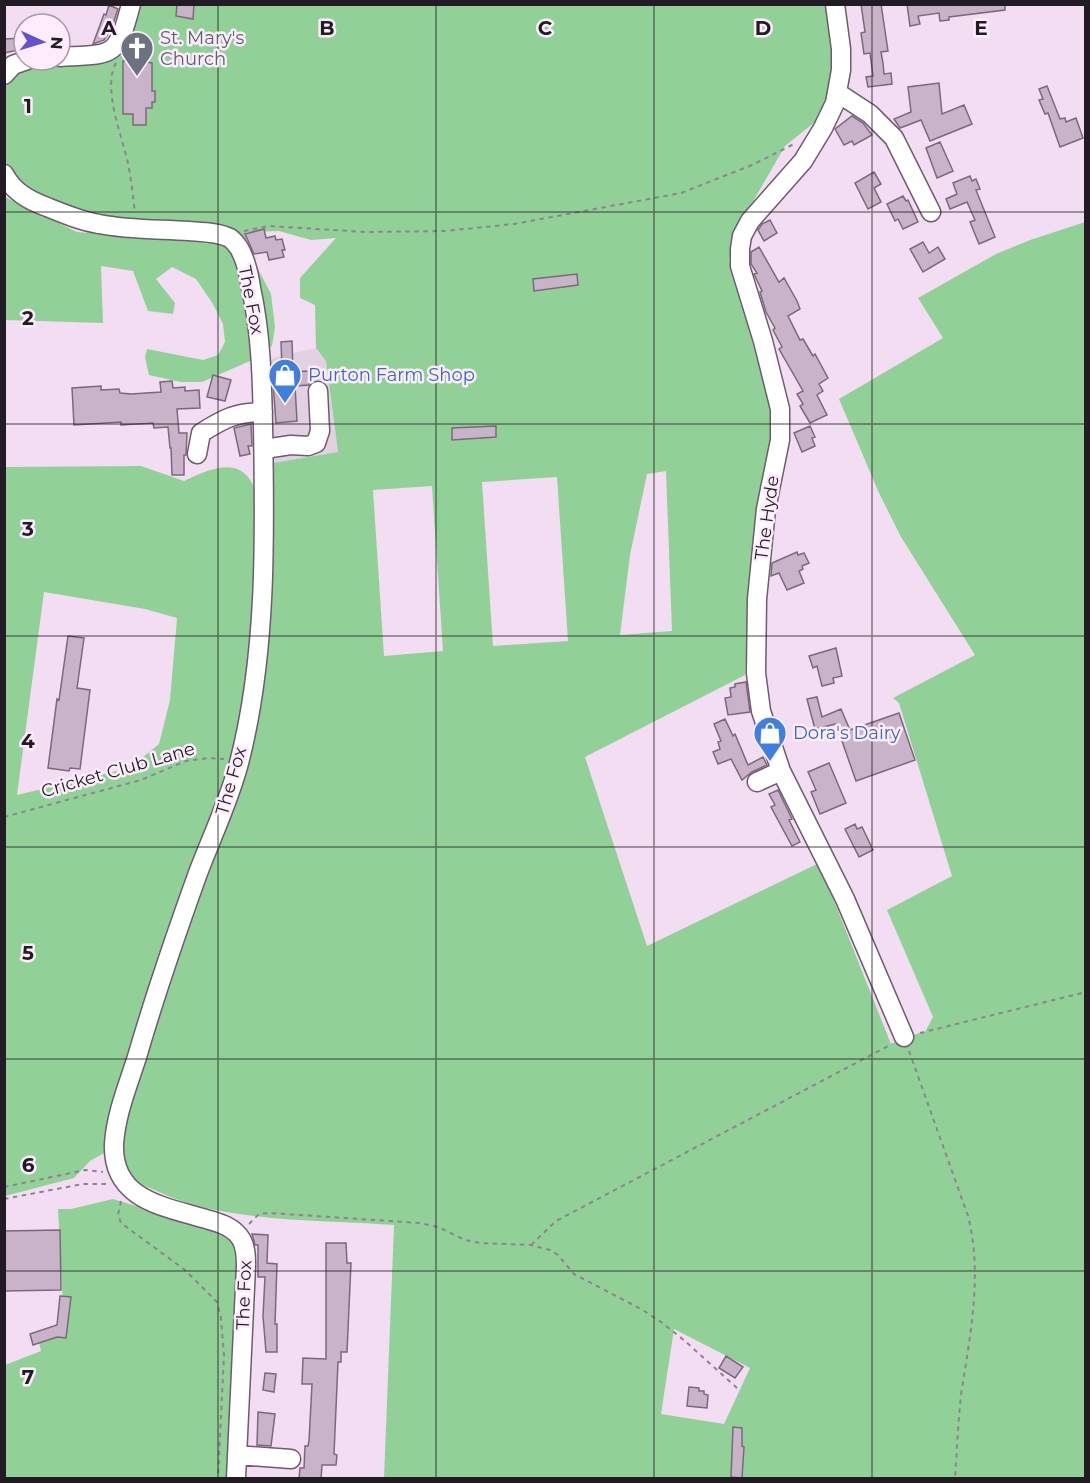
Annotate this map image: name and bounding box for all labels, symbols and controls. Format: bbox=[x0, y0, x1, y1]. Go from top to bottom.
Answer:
north arrow bbox=[12, 12, 72, 72]
text: A bbox=[100, 16, 117, 40]
text: B bbox=[319, 16, 335, 40]
text: C bbox=[538, 16, 553, 40]
text: D bbox=[755, 16, 771, 40]
text: E bbox=[974, 16, 988, 40]
place label: St. Mary's Church bbox=[160, 27, 244, 70]
church icon: St. Mary's Church bbox=[119, 30, 155, 77]
text: N bbox=[47, 36, 66, 50]
text: 1 bbox=[24, 94, 32, 118]
street label: The Fox bbox=[234, 264, 269, 337]
text: 2 bbox=[22, 306, 34, 330]
shop icon: Purton Farm Shop bbox=[267, 357, 303, 404]
place label: Purton Farm Shop bbox=[308, 364, 475, 386]
street label: The Hyde bbox=[750, 474, 784, 562]
text: 3 bbox=[21, 517, 34, 541]
shop icon: Dora's Dairy bbox=[752, 715, 788, 762]
place label: Dora's Dairy bbox=[793, 722, 901, 744]
text: 4 bbox=[21, 729, 35, 753]
street label: Cricket Club Lane bbox=[39, 738, 197, 802]
street label: The Fox bbox=[211, 744, 251, 818]
text: 5 bbox=[22, 941, 34, 965]
text: 6 bbox=[22, 1153, 35, 1177]
street label: The Fox bbox=[232, 1259, 256, 1330]
text: 7 bbox=[22, 1365, 34, 1389]

